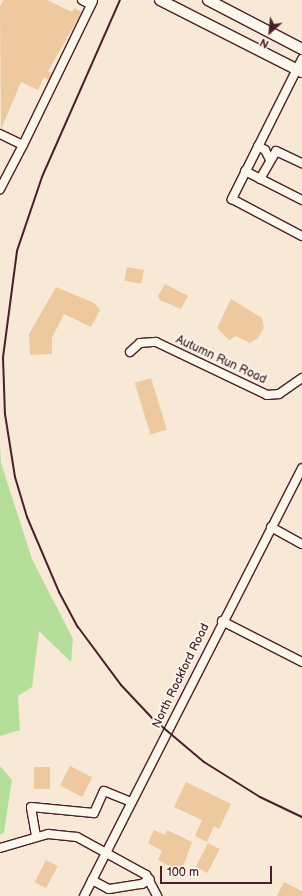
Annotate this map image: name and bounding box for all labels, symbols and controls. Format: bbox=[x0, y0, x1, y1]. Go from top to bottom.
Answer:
north arrow bbox=[250, 12, 290, 52]
text: N bbox=[258, 35, 271, 51]
street label: Autumn Run Road bbox=[173, 333, 269, 387]
street label: North Rockford Road bbox=[149, 621, 213, 731]
scale bar bbox=[162, 858, 274, 884]
text: 100 m bbox=[167, 865, 199, 880]

